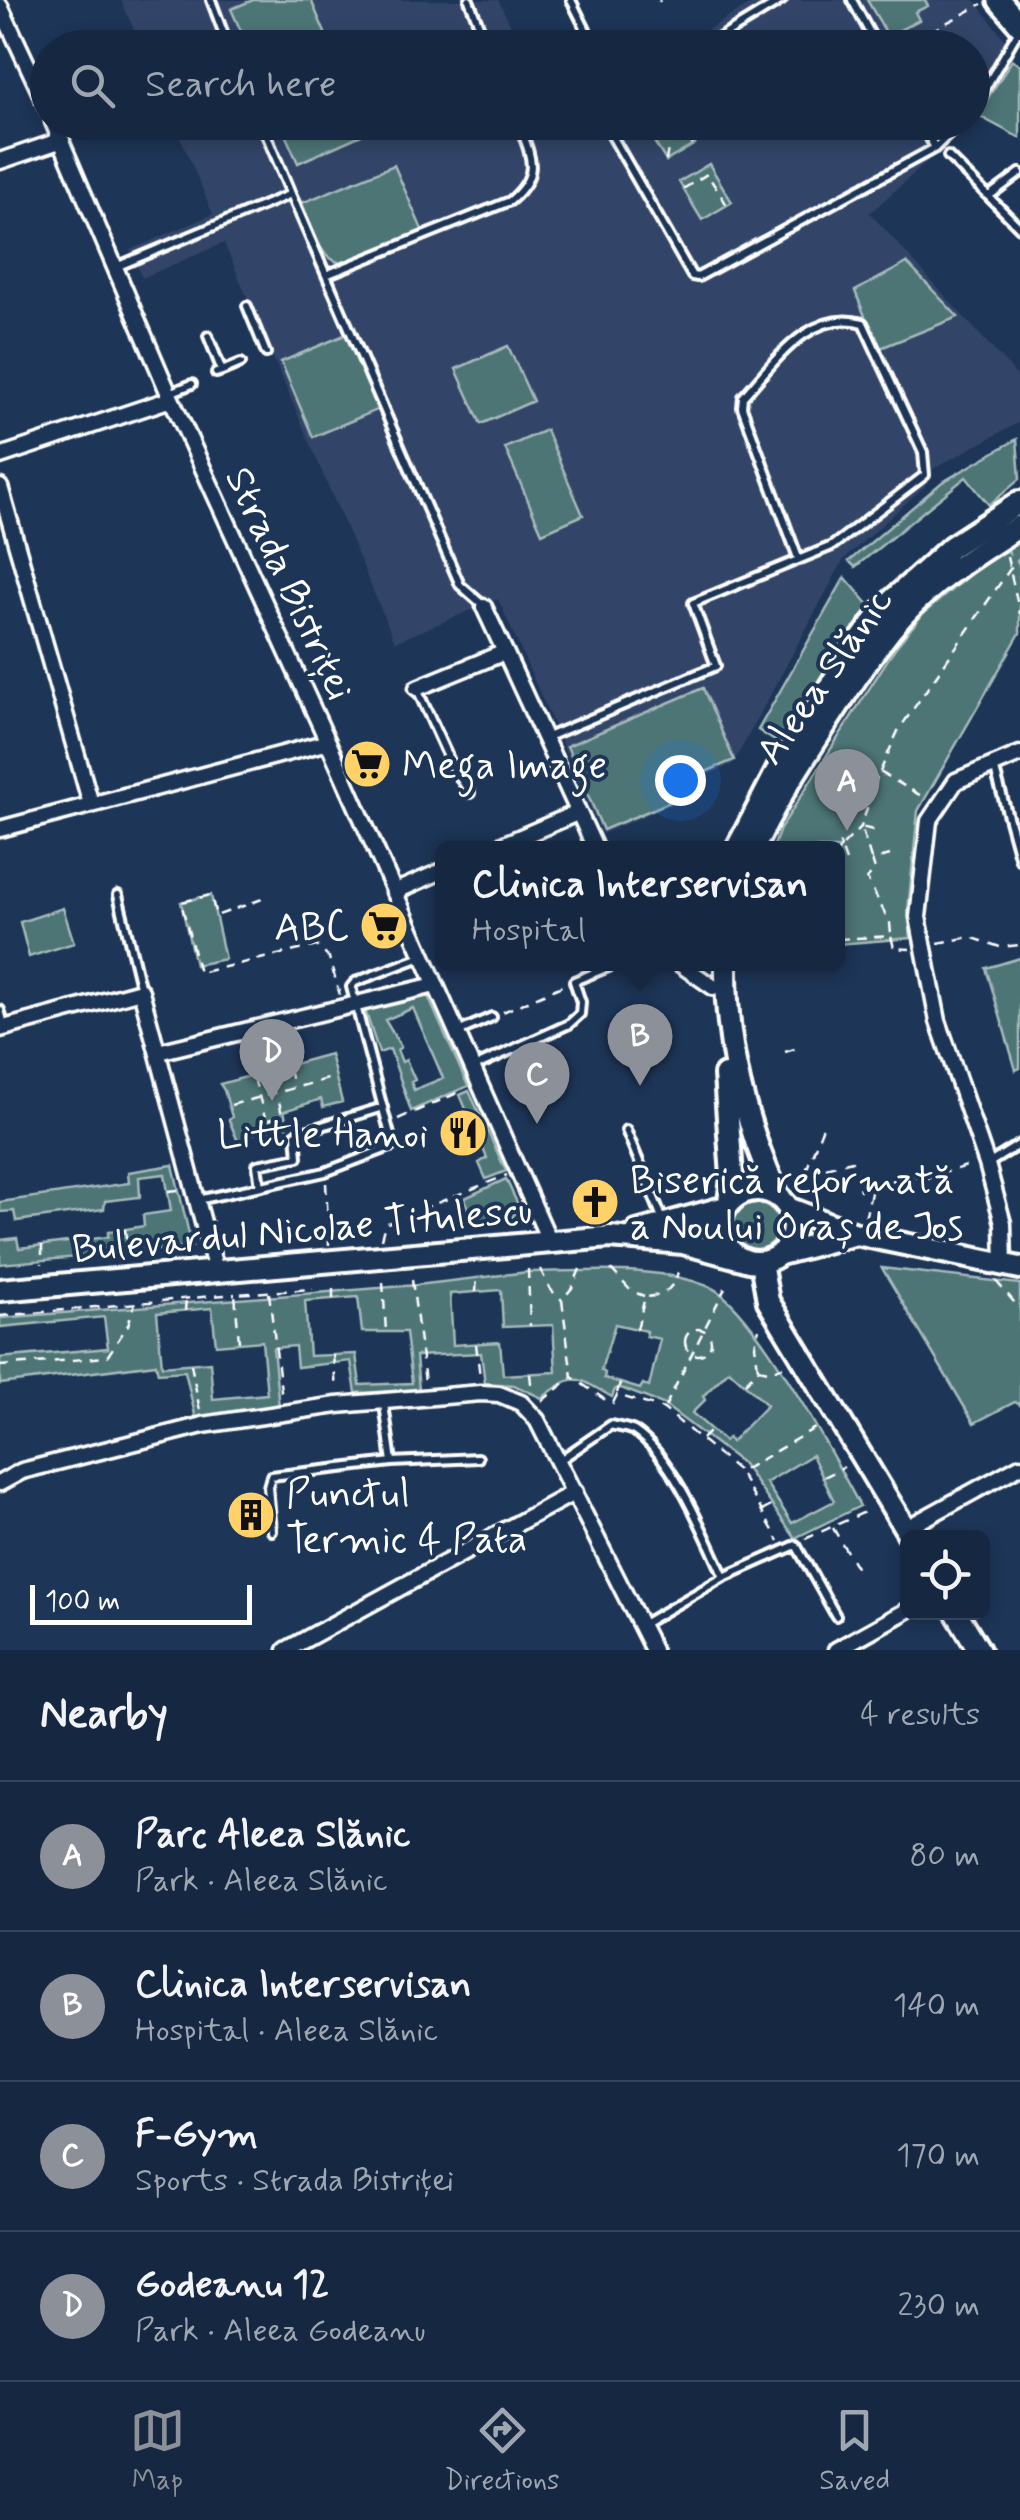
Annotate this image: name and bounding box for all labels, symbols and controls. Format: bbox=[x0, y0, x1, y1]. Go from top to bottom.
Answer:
search box bbox=[30, 30, 990, 140]
icon: search bbox=[65, 58, 120, 113]
text: Search here bbox=[145, 61, 336, 110]
street label: Strada Bistriței bbox=[211, 459, 365, 709]
street label: Aleea Slănic bbox=[745, 578, 906, 776]
supermarket icon: Mega Image bbox=[341, 738, 393, 790]
place label: Mega Image bbox=[402, 741, 607, 797]
pin: A bbox=[814, 748, 880, 831]
your location bbox=[655, 755, 706, 806]
popup bbox=[435, 841, 845, 971]
text: Clinica Interservisan bbox=[472, 861, 808, 910]
supermarket icon: ABC bbox=[358, 900, 410, 952]
place label: ABC bbox=[274, 903, 349, 955]
text: Hospital bbox=[472, 910, 586, 952]
pin: B bbox=[608, 1004, 672, 1086]
pin: D bbox=[240, 1018, 304, 1101]
pin: C bbox=[504, 1042, 570, 1124]
restaurant icon: Little Hanoi bbox=[437, 1107, 489, 1159]
place label: Little Hanoi bbox=[217, 1110, 428, 1162]
place label: Biserică reformată a Noului Oraș de Jos bbox=[630, 1156, 963, 1254]
church icon: Biserică reformată a Noului Oraș de Jos bbox=[569, 1176, 621, 1228]
street label: Bulevardul Nicolae Titulescu bbox=[70, 1185, 534, 1277]
place label: Punctul Termic 4 Pata bbox=[286, 1469, 527, 1567]
building icon: Punctul Termic 4 Pata bbox=[225, 1489, 277, 1541]
map controls bbox=[900, 1530, 990, 1620]
button: locate bbox=[900, 1530, 990, 1620]
scale bar bbox=[30, 1580, 252, 1624]
text: 100 m bbox=[45, 1584, 120, 1621]
text: Nearby bbox=[40, 1688, 168, 1743]
text: 4 results bbox=[860, 1694, 980, 1736]
text: Parc Aleea Slănic bbox=[135, 1811, 411, 1860]
text: A bbox=[62, 1835, 83, 1877]
text: 80 m bbox=[910, 1835, 980, 1877]
text: Park · Aleea Slănic bbox=[135, 1860, 388, 1902]
text: Clinica Interservisan bbox=[135, 1961, 471, 2010]
text: B bbox=[62, 1985, 83, 2027]
text: 140 m bbox=[893, 1985, 980, 2027]
text: Hospital · Aleea Slănic bbox=[135, 2010, 438, 2052]
text: F-Gym bbox=[135, 2111, 258, 2160]
text: C bbox=[61, 2135, 84, 2177]
text: 170 m bbox=[896, 2135, 980, 2177]
text: Sports · Strada Bistriței bbox=[135, 2160, 454, 2202]
text: Godeanu 12 bbox=[135, 2261, 329, 2310]
text: D bbox=[61, 2285, 84, 2327]
text: 230 m bbox=[897, 2285, 980, 2327]
text: Park · Aleea Godeanu bbox=[135, 2310, 426, 2352]
tab: Map bbox=[130, 2403, 185, 2500]
tab: Directions bbox=[445, 2403, 560, 2500]
tab: Saved bbox=[819, 2403, 890, 2500]

